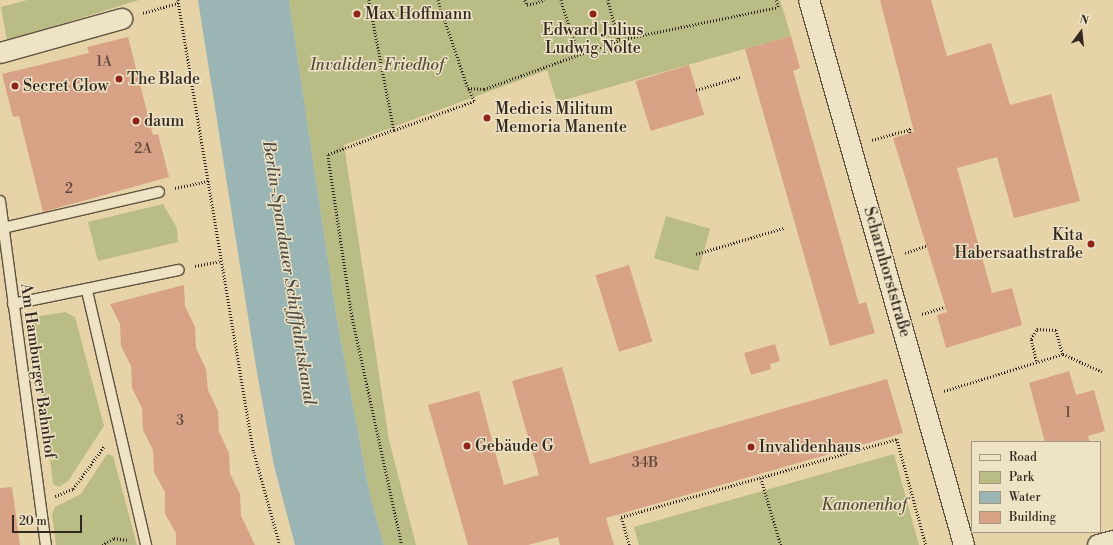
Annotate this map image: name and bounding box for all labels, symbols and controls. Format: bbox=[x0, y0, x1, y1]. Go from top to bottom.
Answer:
place label: Max Hoffmann bbox=[365, 4, 472, 24]
marker: Max Hoffmann bbox=[352, 9, 362, 19]
marker: Edward Julius Ludwig Nolte bbox=[588, 9, 598, 19]
north arrow bbox=[1061, 12, 1101, 52]
text: N bbox=[1078, 13, 1090, 28]
place label: Edward Julius Ludwig Nolte bbox=[543, 20, 643, 58]
house number: 1A bbox=[96, 54, 112, 70]
park label: Invaliden-Friedhof bbox=[310, 55, 444, 75]
place label: The Blade bbox=[127, 69, 200, 89]
marker: The Blade bbox=[114, 74, 124, 84]
place label: Secret Glow bbox=[23, 76, 108, 96]
marker: Secret Glow bbox=[10, 81, 20, 91]
place label: Medicis Militum Memoria Manente bbox=[495, 99, 627, 137]
place label: daum bbox=[144, 111, 184, 131]
marker: Medicis Militum Memoria Manente bbox=[482, 113, 492, 123]
marker: daum bbox=[131, 116, 141, 126]
water label: Berlin-Spandauer Schifffahrtskanal bbox=[257, 139, 319, 407]
house number: 2A bbox=[134, 141, 152, 157]
house number: 2 bbox=[65, 181, 73, 197]
street label: Scharnhorststraße bbox=[859, 205, 915, 339]
place label: Kita Habersaathstraße bbox=[955, 225, 1083, 263]
marker: Kita Habersaathstraße bbox=[1086, 239, 1096, 249]
street label: Am Hamburger Bahnhof bbox=[16, 282, 60, 460]
house number: 1 bbox=[1065, 405, 1071, 421]
house number: 3 bbox=[176, 413, 184, 429]
place label: Gebäude G bbox=[475, 436, 553, 456]
place label: Invalidenhaus bbox=[759, 437, 861, 457]
marker: Gebäude G bbox=[462, 441, 472, 451]
legend bbox=[971, 441, 1101, 533]
marker: Invalidenhaus bbox=[746, 442, 756, 452]
text: Road bbox=[1009, 450, 1037, 465]
house number: 34B bbox=[632, 455, 658, 471]
text: Park bbox=[1009, 470, 1034, 485]
text: Water bbox=[1009, 490, 1041, 505]
park label: Kanonenhof bbox=[821, 495, 907, 515]
scale bar bbox=[14, 507, 84, 533]
text: Building bbox=[1009, 510, 1056, 525]
text: 20 m bbox=[19, 514, 47, 529]

